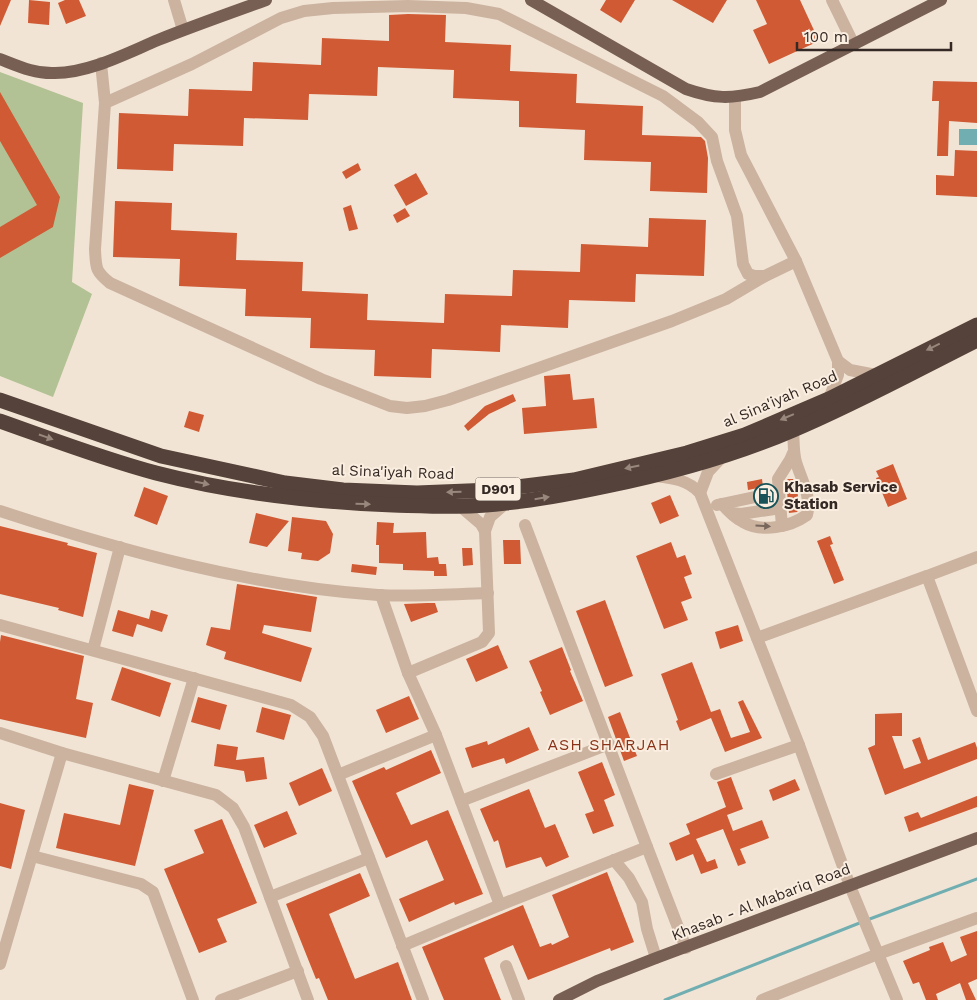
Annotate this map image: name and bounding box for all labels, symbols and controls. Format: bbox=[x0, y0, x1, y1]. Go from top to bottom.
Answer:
scale bar bbox=[797, 20, 951, 52]
text: 100 m bbox=[804, 28, 848, 46]
one-way arrow bbox=[926, 343, 940, 351]
street label: al Sina'iyah Road bbox=[720, 367, 840, 431]
one-way arrow bbox=[780, 414, 794, 422]
one-way arrow bbox=[39, 433, 54, 441]
street label: al Sina'iyah Road bbox=[331, 461, 455, 483]
one-way arrow bbox=[625, 463, 640, 471]
road number: D901 bbox=[476, 478, 520, 500]
place label: Khasab Service Station bbox=[784, 478, 898, 513]
one-way arrow bbox=[194, 479, 209, 487]
fuel station icon: Khasab Service Station bbox=[753, 483, 779, 509]
one-way arrow bbox=[446, 488, 462, 496]
one-way arrow bbox=[535, 493, 551, 501]
one-way arrow bbox=[355, 500, 371, 508]
one-way arrow bbox=[755, 523, 771, 531]
district label: ASH SHARJAH bbox=[547, 735, 671, 754]
street label: Khasab - Al Mabariq Road bbox=[669, 860, 853, 944]

